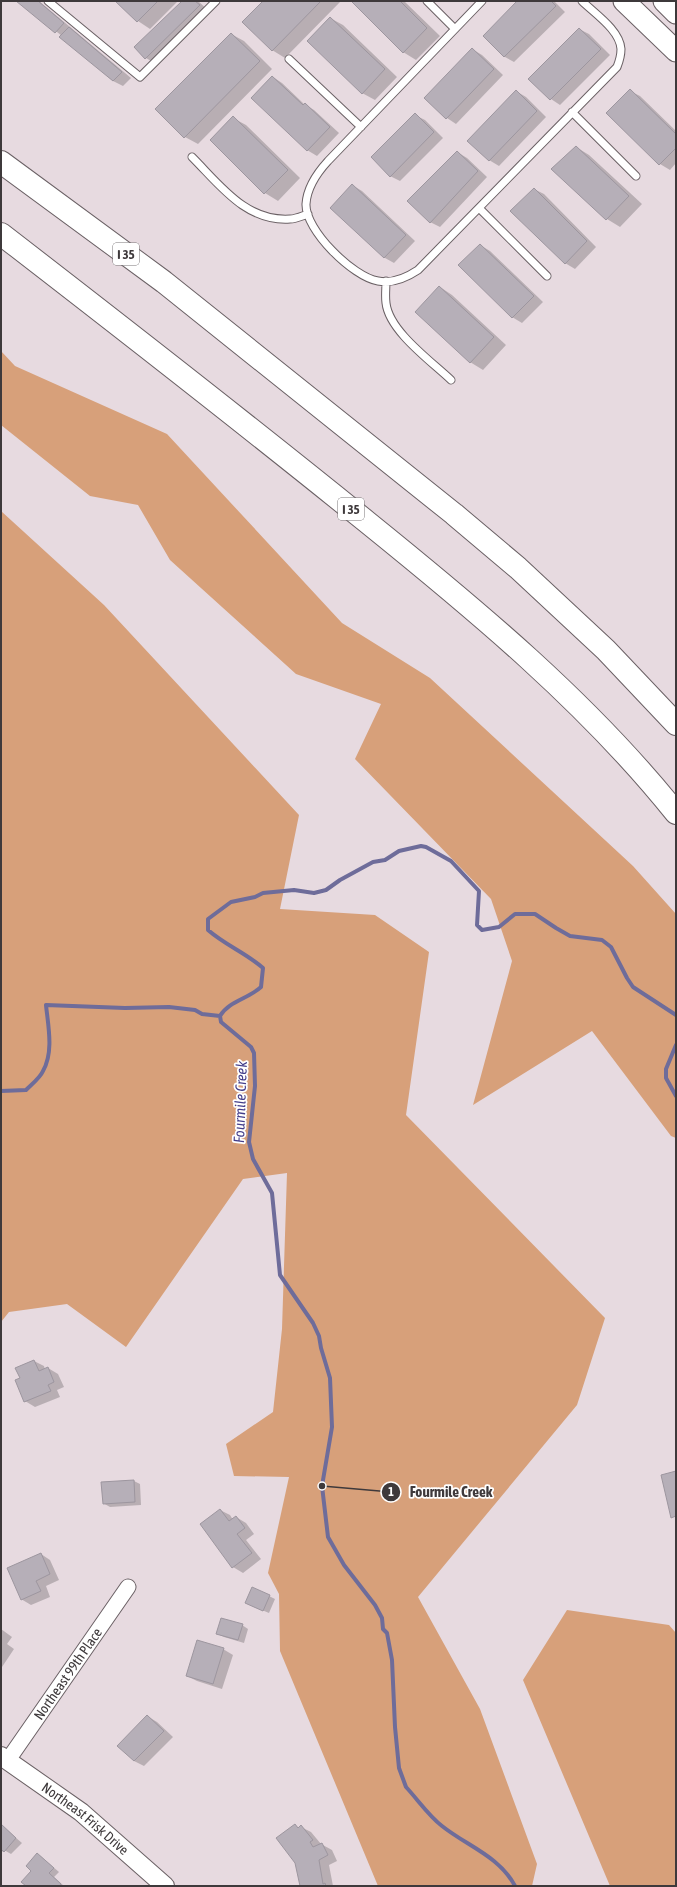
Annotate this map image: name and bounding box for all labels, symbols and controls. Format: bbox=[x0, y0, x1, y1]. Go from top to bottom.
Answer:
road number: I 35 bbox=[113, 243, 139, 265]
road number: I 35 bbox=[338, 498, 364, 520]
water label: Fourmile Creek bbox=[230, 1060, 250, 1143]
callout: Fourmile Creek bbox=[381, 1479, 500, 1506]
text: Fourmile Creek bbox=[410, 1483, 493, 1500]
text: 1 bbox=[388, 1485, 394, 1499]
street label: Northeast 99th Place bbox=[30, 1625, 105, 1723]
street label: Northeast Frisk Drive bbox=[39, 1779, 132, 1858]

